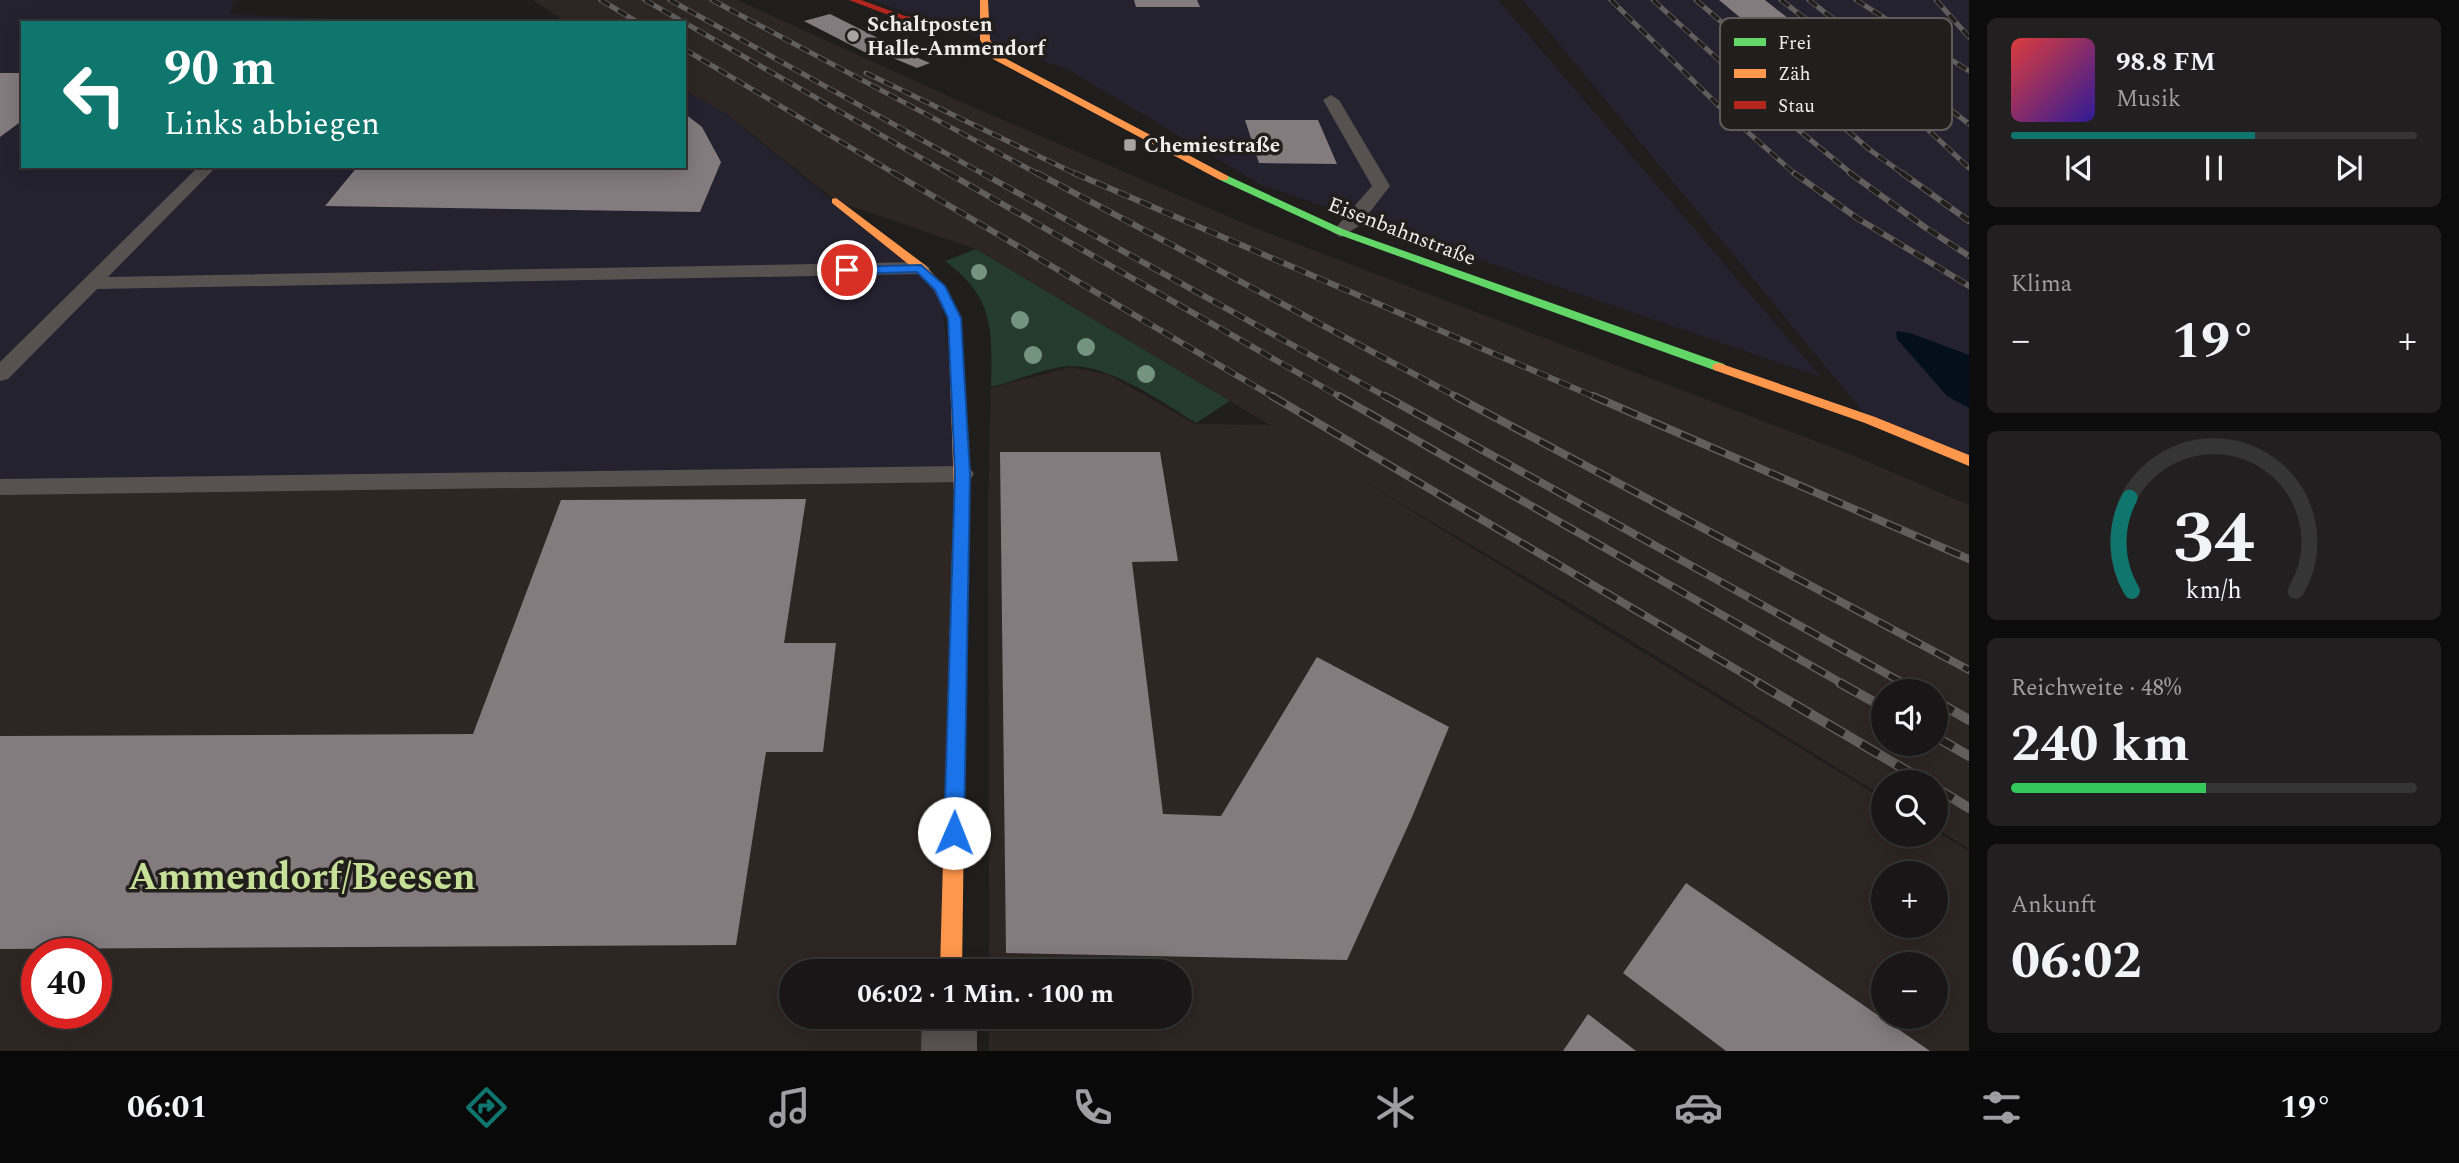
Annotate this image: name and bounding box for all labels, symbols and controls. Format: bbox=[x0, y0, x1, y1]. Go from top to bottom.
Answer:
place label: Schaltposten Halle-Ammendorf bbox=[867, 9, 1046, 65]
legend bbox=[1720, 18, 1952, 130]
marker: Schaltposten Halle-Ammendorf bbox=[845, 28, 861, 44]
text: Frei bbox=[1778, 29, 1812, 58]
text: 90 m bbox=[164, 32, 275, 107]
text: 98.8 FM bbox=[2116, 42, 2216, 82]
icon: left bbox=[49, 49, 140, 140]
text: Zäh bbox=[1778, 60, 1811, 89]
text: Musik bbox=[2116, 82, 2181, 117]
text: Stau bbox=[1778, 92, 1815, 121]
text: Links abbiegen bbox=[164, 100, 380, 149]
place label: Chemiestraße bbox=[1144, 130, 1280, 162]
marker: Chemiestraße bbox=[1122, 137, 1138, 153]
icon: previous bbox=[2060, 149, 2098, 187]
icon: pause bbox=[2195, 149, 2233, 187]
icon: next bbox=[2330, 149, 2368, 187]
street label: Eisenbahnstraße bbox=[1323, 189, 1480, 275]
pin bbox=[817, 240, 877, 300]
icon: arrive bbox=[828, 251, 866, 289]
text: Klima bbox=[2011, 267, 2072, 302]
text: 19° bbox=[2172, 302, 2256, 381]
text: − bbox=[2011, 312, 2030, 370]
text: + bbox=[2398, 312, 2417, 370]
text: 34 bbox=[2173, 485, 2255, 596]
text: km/h bbox=[2186, 572, 2242, 610]
text: Reichweite · 48% bbox=[2011, 671, 2181, 706]
map controls bbox=[1871, 679, 1948, 1029]
button: sound bbox=[1871, 679, 1948, 756]
text: 240 km bbox=[2011, 705, 2190, 784]
button: search bbox=[1871, 770, 1948, 847]
position arrow bbox=[917, 796, 991, 870]
district label: Ammendorf/Beesen bbox=[128, 849, 476, 907]
button: + bbox=[1871, 861, 1948, 938]
text: Ankunft bbox=[2011, 888, 2096, 923]
text: 06:02 bbox=[2011, 922, 2142, 1001]
speed limit sign: 40 bbox=[21, 938, 112, 1029]
button: − bbox=[1871, 952, 1948, 1029]
text: 06:02 · 1 Min. · 100 m bbox=[857, 974, 1114, 1014]
text: 06:01 bbox=[127, 1083, 207, 1132]
icon: directions bbox=[462, 1083, 511, 1132]
icon: music bbox=[765, 1083, 814, 1132]
icon: phone bbox=[1068, 1083, 1117, 1132]
icon: climate bbox=[1371, 1083, 1420, 1132]
icon: car bbox=[1674, 1083, 1723, 1132]
icon: filters bbox=[1977, 1083, 2026, 1132]
text: 19° bbox=[2280, 1083, 2332, 1132]

